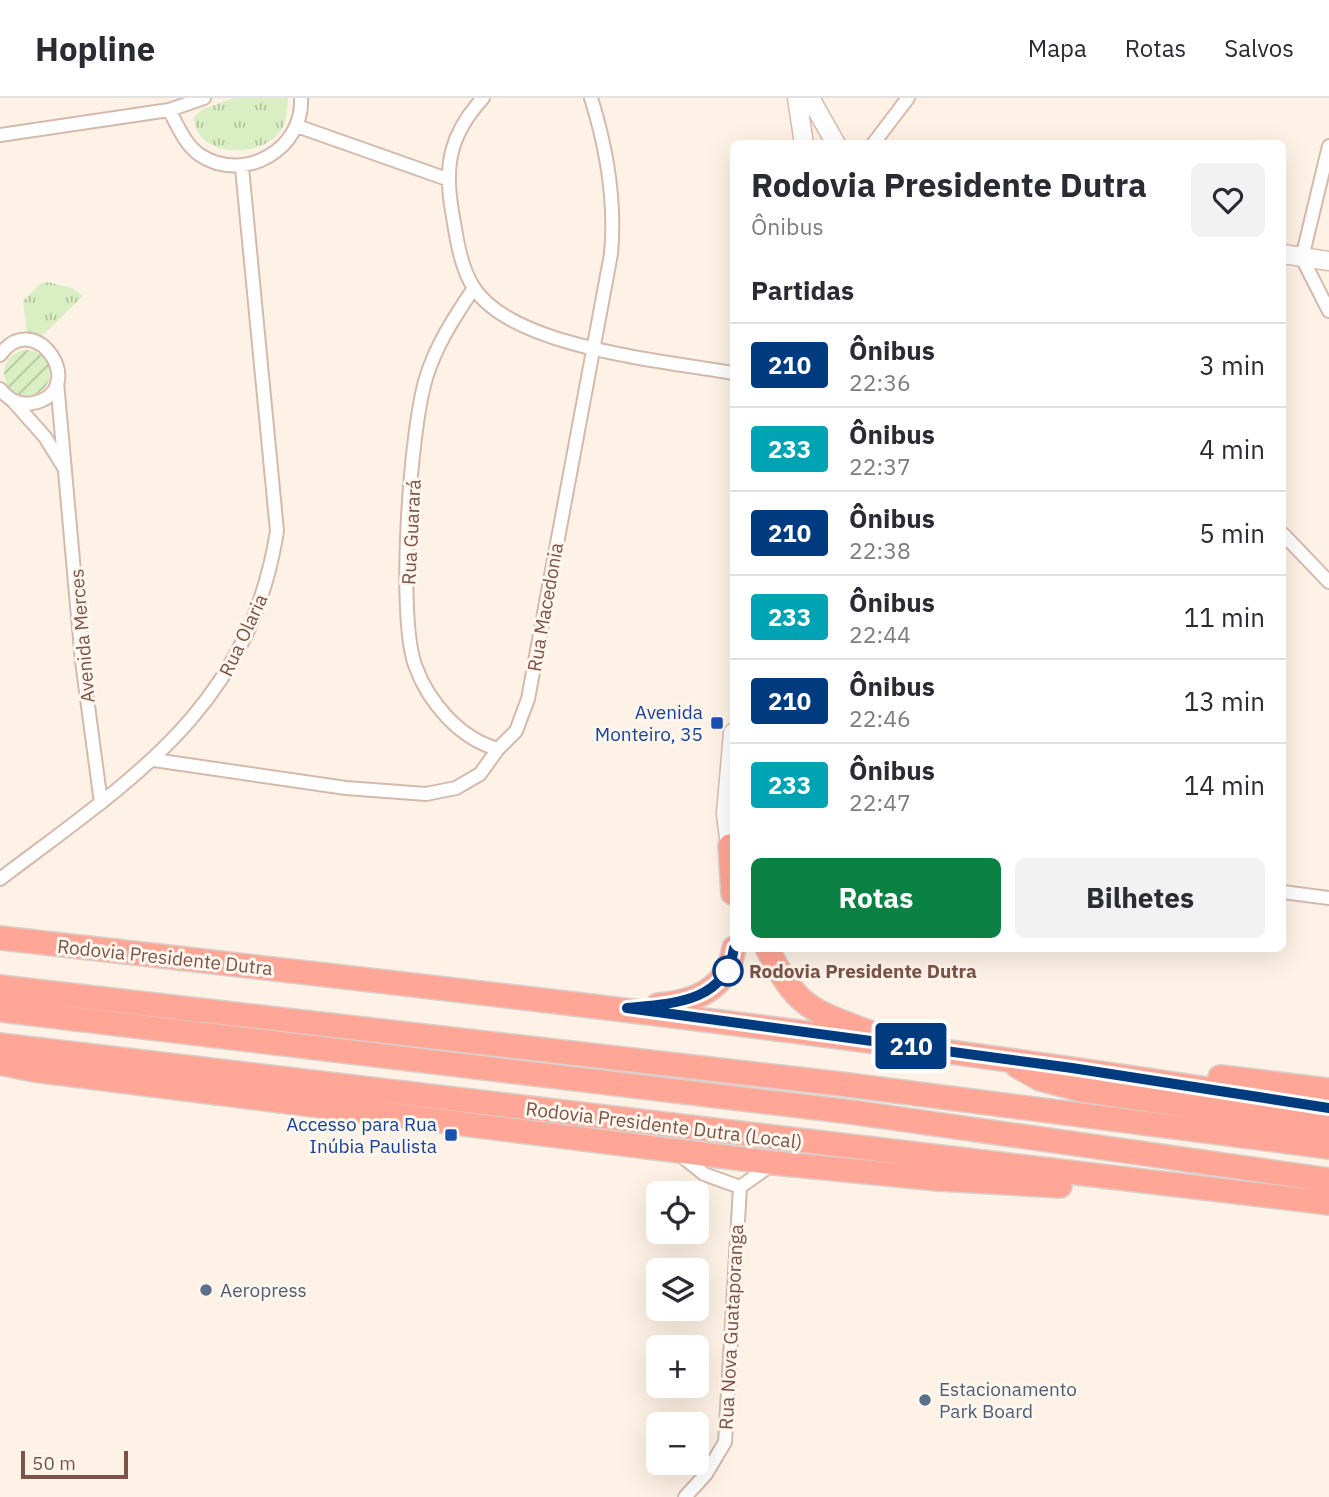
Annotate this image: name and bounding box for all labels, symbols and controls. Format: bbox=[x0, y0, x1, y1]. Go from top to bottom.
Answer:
text: Hopline bbox=[35, 27, 155, 70]
text: Mapa bbox=[1028, 32, 1087, 64]
text: Rotas bbox=[1125, 32, 1186, 64]
text: Salvos bbox=[1224, 32, 1294, 64]
text: Rodovia Presidente Dutra bbox=[751, 163, 1147, 206]
button: heart bbox=[1191, 163, 1265, 237]
text: Ônibus bbox=[751, 211, 824, 241]
text: Partidas bbox=[751, 273, 854, 307]
text: Ônibus bbox=[849, 333, 935, 367]
text: 3 min bbox=[1199, 348, 1265, 382]
text: 210 bbox=[768, 349, 811, 381]
text: 22:36 bbox=[849, 367, 911, 397]
text: Ônibus bbox=[849, 417, 935, 451]
text: 4 min bbox=[1199, 432, 1265, 466]
text: 233 bbox=[768, 433, 811, 465]
text: 22:37 bbox=[849, 451, 911, 481]
street label: Rua Guarará bbox=[396, 479, 426, 585]
text: Ônibus bbox=[849, 501, 935, 535]
text: 5 min bbox=[1199, 516, 1265, 550]
text: 210 bbox=[768, 517, 811, 549]
text: 22:38 bbox=[849, 535, 911, 565]
street label: Rua Macedonia bbox=[522, 541, 568, 673]
street label: Avenida Merces bbox=[64, 568, 100, 704]
text: Ônibus bbox=[849, 585, 935, 619]
street label: Rua Olaria bbox=[213, 590, 273, 680]
text: 11 min bbox=[1184, 600, 1265, 634]
text: 233 bbox=[768, 601, 811, 633]
text: 22:44 bbox=[849, 619, 911, 649]
text: Ônibus bbox=[849, 669, 935, 703]
text: 13 min bbox=[1184, 684, 1265, 718]
text: 210 bbox=[768, 685, 811, 717]
place label: Avenida Monteiro, 35 bbox=[595, 700, 703, 746]
text: 22:46 bbox=[849, 703, 911, 733]
marker: Avenida Monteiro, 35 bbox=[709, 715, 725, 731]
text: Ônibus bbox=[849, 753, 935, 787]
text: 14 min bbox=[1184, 768, 1265, 802]
text: 233 bbox=[768, 769, 811, 801]
text: 22:47 bbox=[849, 787, 911, 817]
button: Rotas bbox=[751, 858, 1001, 938]
button: Bilhetes bbox=[1015, 858, 1265, 938]
street label: Rodovia Presidente Dutra bbox=[56, 934, 274, 980]
marker: Rodovia Presidente Dutra bbox=[713, 956, 743, 986]
place label: Rodovia Presidente Dutra bbox=[749, 959, 977, 983]
line badge: 210 bbox=[871, 1023, 951, 1069]
text: 210 bbox=[889, 1030, 933, 1062]
street label: Rodovia Presidente Dutra (Local) bbox=[524, 1096, 804, 1154]
place label: Accesso para Rua Inúbia Paulista bbox=[286, 1112, 437, 1158]
marker: Accesso para Rua Inúbia Paulista bbox=[443, 1127, 459, 1143]
map controls bbox=[646, 1181, 709, 1475]
button: locate bbox=[646, 1181, 709, 1244]
street label: Rua Nova Guataporanga bbox=[714, 1224, 748, 1430]
button: layers bbox=[646, 1258, 709, 1321]
place label: Aeropress bbox=[220, 1278, 307, 1302]
marker: Aeropress bbox=[198, 1282, 214, 1298]
button: + bbox=[646, 1335, 709, 1398]
place label: Estacionamento Park Board bbox=[939, 1377, 1077, 1423]
marker: Estacionamento Park Board bbox=[917, 1392, 933, 1408]
button: − bbox=[646, 1412, 709, 1475]
scale bar bbox=[21, 1448, 128, 1480]
text: 50 m bbox=[32, 1451, 76, 1475]

